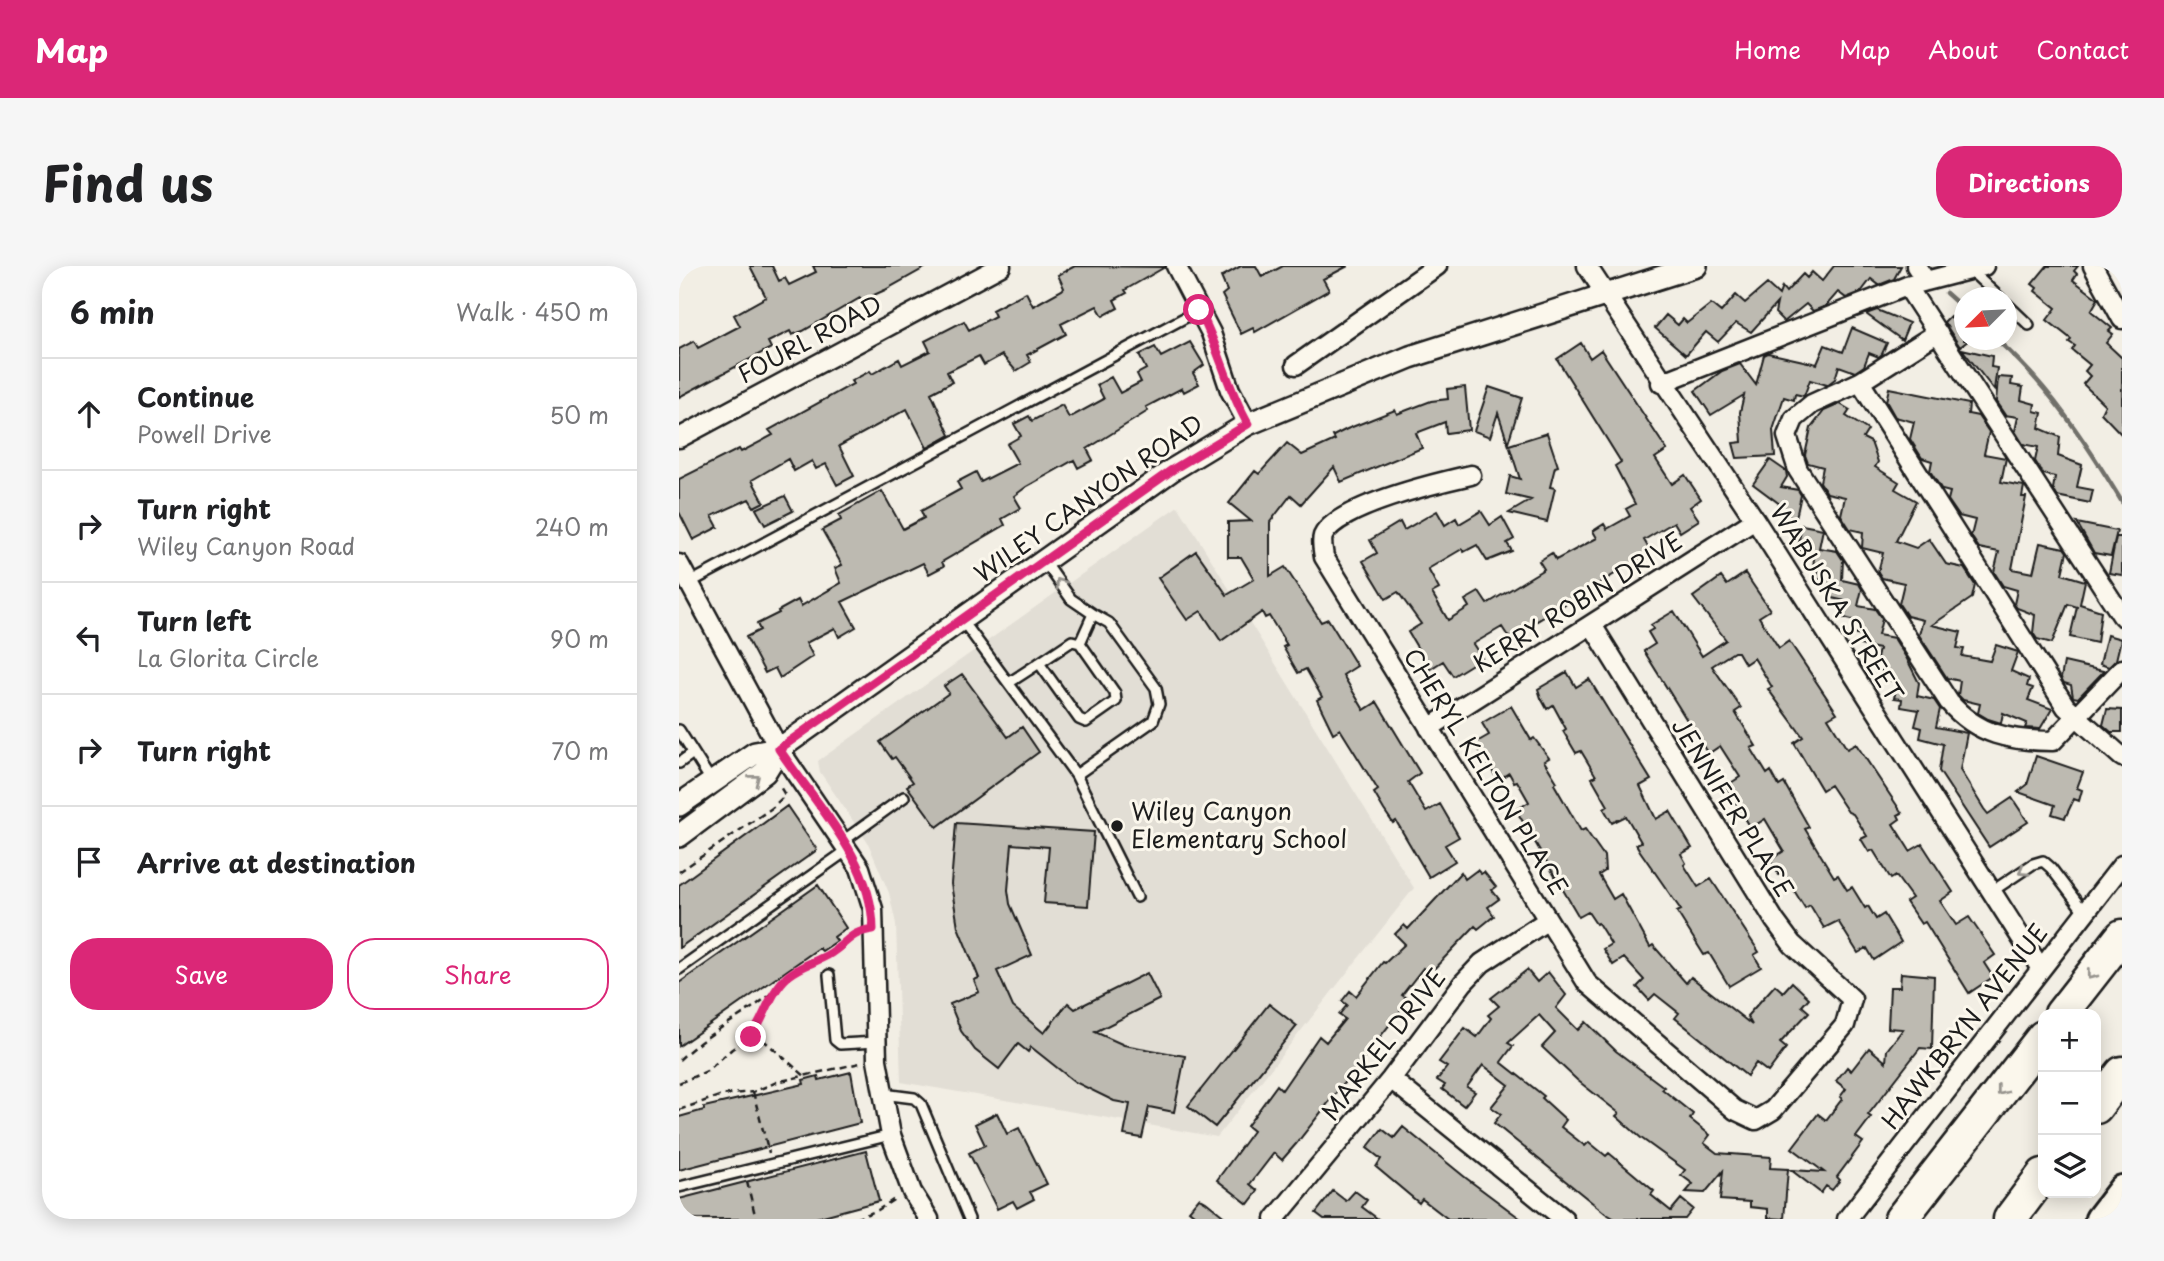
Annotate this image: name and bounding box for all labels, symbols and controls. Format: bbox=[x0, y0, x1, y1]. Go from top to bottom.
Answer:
text: Map bbox=[35, 24, 108, 74]
text: Home bbox=[1734, 31, 1801, 67]
text: Map bbox=[1839, 31, 1890, 67]
text: About bbox=[1928, 31, 1998, 67]
text: Contact bbox=[2036, 31, 2129, 67]
text: Find us bbox=[42, 145, 213, 219]
button: Directions bbox=[1936, 146, 2122, 218]
street label: FOURL ROAD bbox=[730, 285, 888, 391]
north arrow bbox=[1954, 287, 2017, 350]
text: 6 min bbox=[70, 289, 155, 334]
text: Walk · 450 m bbox=[456, 294, 609, 329]
route start bbox=[1183, 294, 1214, 325]
text: Continue bbox=[137, 377, 254, 416]
icon: ahead bbox=[70, 395, 108, 433]
text: 50 m bbox=[549, 397, 609, 432]
street label: WILEY CANYON ROAD bbox=[966, 405, 1210, 590]
text: Powell Drive bbox=[137, 416, 272, 451]
text: Turn right bbox=[137, 489, 271, 528]
street label: WABUSKA STREET bbox=[1762, 496, 1914, 709]
icon: right bbox=[70, 507, 108, 545]
text: 240 m bbox=[535, 509, 609, 544]
street label: KERRY ROBIN DRIVE bbox=[1465, 522, 1689, 680]
text: Wiley Canyon Road bbox=[137, 528, 355, 563]
one-way arrow bbox=[1056, 578, 1068, 591]
text: Turn left bbox=[137, 601, 252, 640]
icon: left bbox=[70, 619, 108, 657]
text: 90 m bbox=[550, 621, 609, 656]
text: La Glorita Circle bbox=[137, 640, 319, 675]
street label: CHERYL KELTON PLACE bbox=[1396, 640, 1578, 902]
street label: JENNIFER PLACE bbox=[1664, 710, 1803, 904]
icon: right bbox=[70, 731, 108, 769]
text: Turn right bbox=[137, 731, 271, 770]
text: 70 m bbox=[551, 733, 609, 768]
one-way arrow bbox=[748, 774, 760, 787]
place label: Wiley Canyon Elementary School bbox=[1131, 792, 1347, 856]
marker: Wiley Canyon Elementary School bbox=[1109, 818, 1125, 834]
icon: arrive bbox=[70, 843, 108, 881]
text: Arrive at destination bbox=[137, 843, 416, 882]
one-way arrow bbox=[2018, 862, 2031, 875]
street label: HAWKBRYN AVENUE bbox=[1872, 915, 2055, 1136]
button: Save bbox=[70, 938, 333, 1010]
button: Share bbox=[347, 938, 609, 1010]
street label: MARKEL DRIVE bbox=[1312, 960, 1453, 1127]
one-way arrow bbox=[2087, 967, 2100, 980]
map controls bbox=[2038, 1009, 2101, 1198]
button: + bbox=[2038, 1009, 2101, 1072]
route end bbox=[735, 1021, 766, 1052]
button: − bbox=[2038, 1072, 2101, 1135]
one-way arrow bbox=[1997, 1083, 2010, 1096]
button: layers bbox=[2038, 1135, 2101, 1198]

